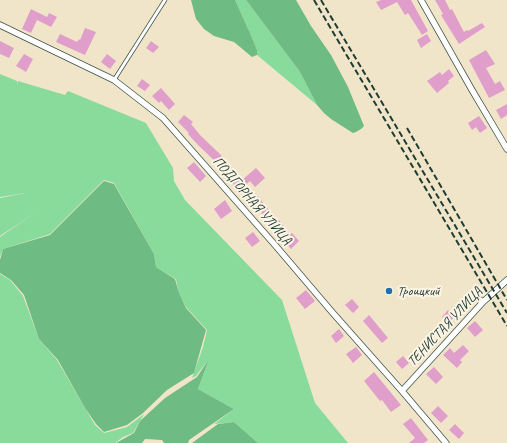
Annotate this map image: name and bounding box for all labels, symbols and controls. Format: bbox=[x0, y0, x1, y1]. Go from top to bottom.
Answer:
street label: ПОДГОРНАЯ УЛИЦА bbox=[209, 153, 295, 249]
place label: Троицкий bbox=[397, 283, 440, 299]
street label: ТЕНИСТАЯ УЛИЦА bbox=[404, 284, 486, 370]
marker: Троицкий bbox=[384, 286, 394, 296]

